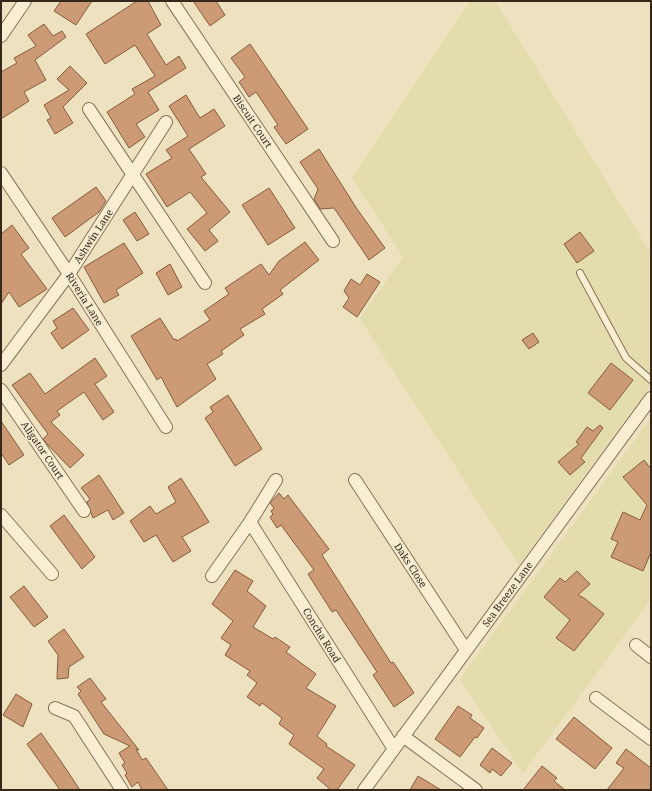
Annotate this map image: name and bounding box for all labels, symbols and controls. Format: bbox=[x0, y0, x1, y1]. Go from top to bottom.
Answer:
street label: Biscuit Court bbox=[230, 92, 276, 151]
street label: Ashwin Lane bbox=[70, 206, 116, 266]
street label: Riveria Lane bbox=[63, 270, 107, 328]
street label: Aligator Court bbox=[18, 418, 68, 482]
street label: Daks Close bbox=[391, 540, 431, 590]
street label: Sea Breeze Lane bbox=[479, 558, 535, 630]
street label: Concha Road bbox=[300, 605, 344, 665]

